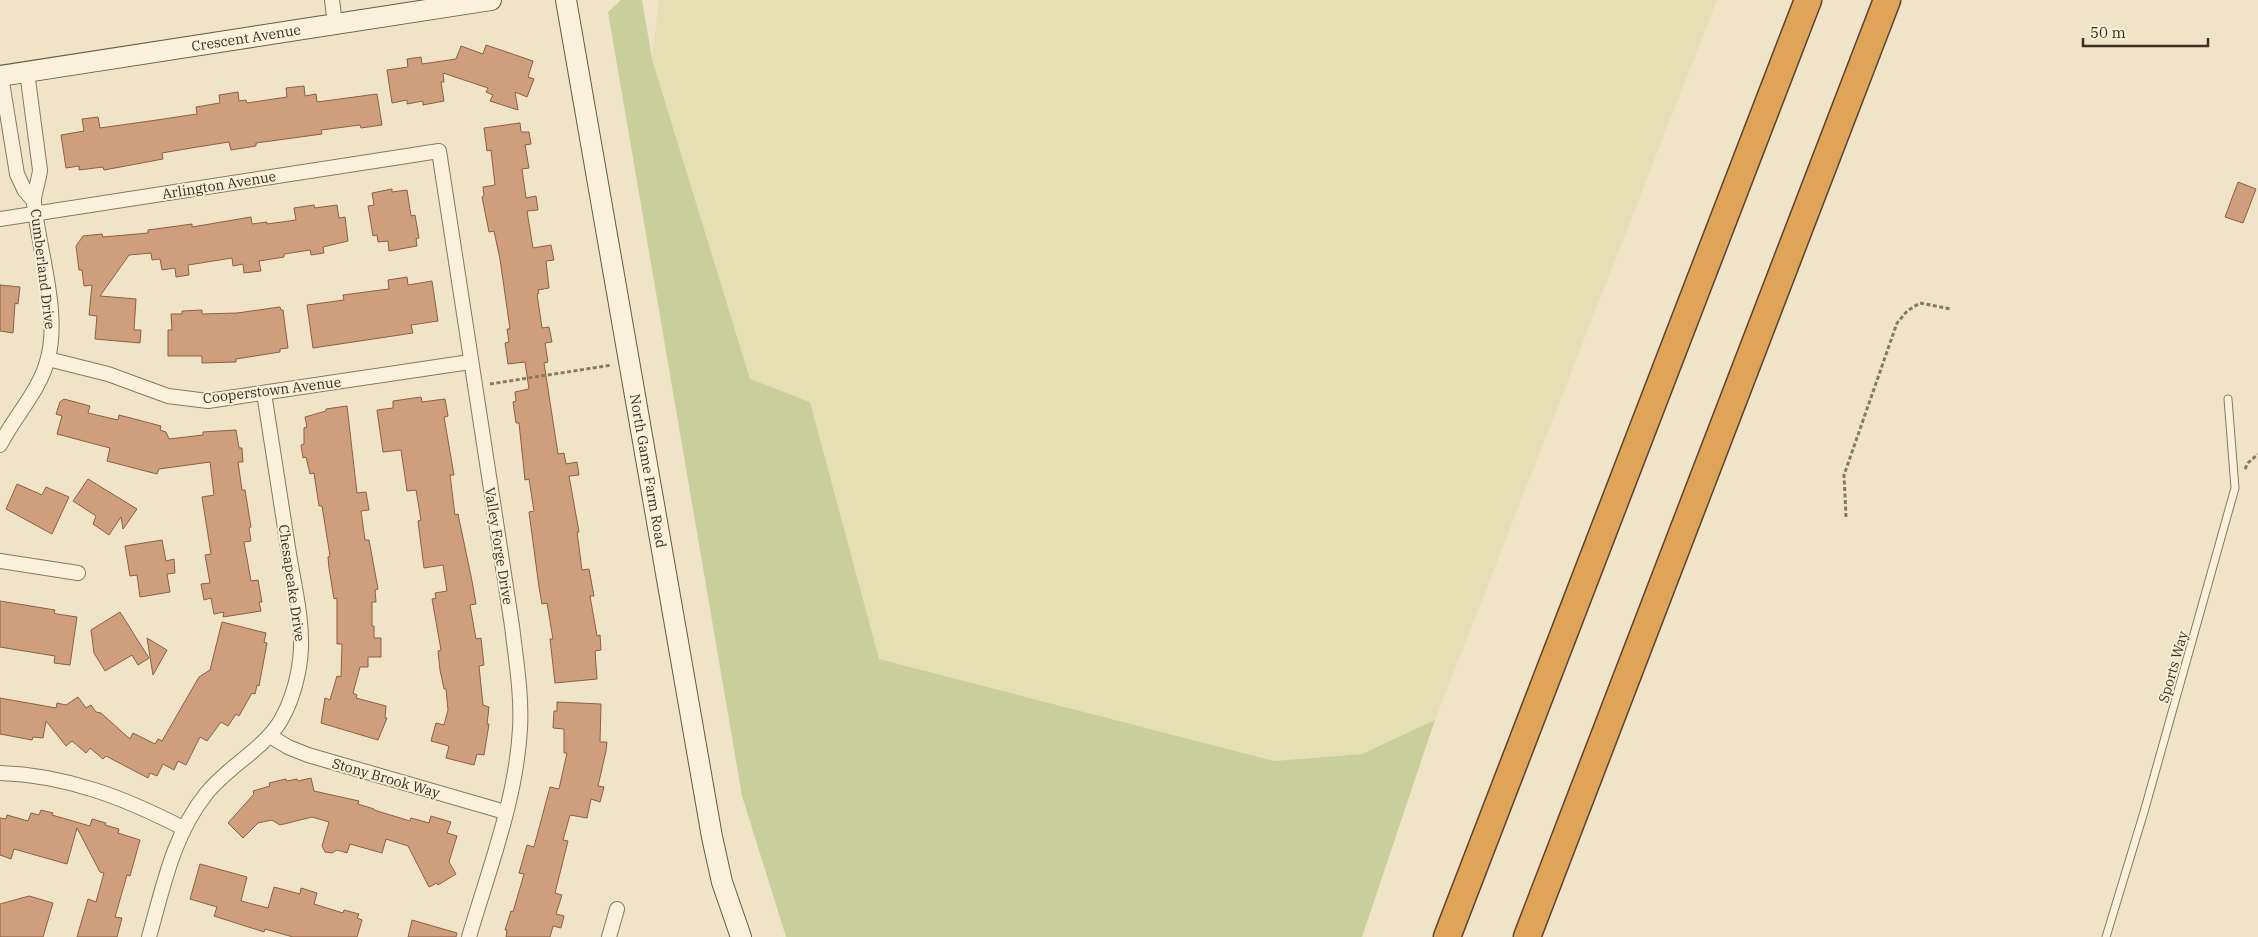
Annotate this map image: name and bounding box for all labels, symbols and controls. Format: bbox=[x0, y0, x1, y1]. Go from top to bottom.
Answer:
scale bar bbox=[2083, 15, 2208, 47]
street label: Crescent Avenue bbox=[190, 21, 302, 55]
text: 50 m bbox=[2090, 23, 2126, 42]
street label: Arlington Avenue bbox=[161, 167, 277, 203]
street label: Cumberland Drive bbox=[27, 208, 59, 330]
street label: Cooperstown Avenue bbox=[202, 373, 342, 407]
street label: North Game Farm Road bbox=[626, 392, 671, 550]
street label: Valley Forge Drive bbox=[481, 486, 517, 606]
street label: Chesapeake Drive bbox=[275, 523, 309, 643]
street label: Sports Way bbox=[2154, 629, 2192, 705]
street label: Stony Brook Way bbox=[330, 754, 442, 802]

